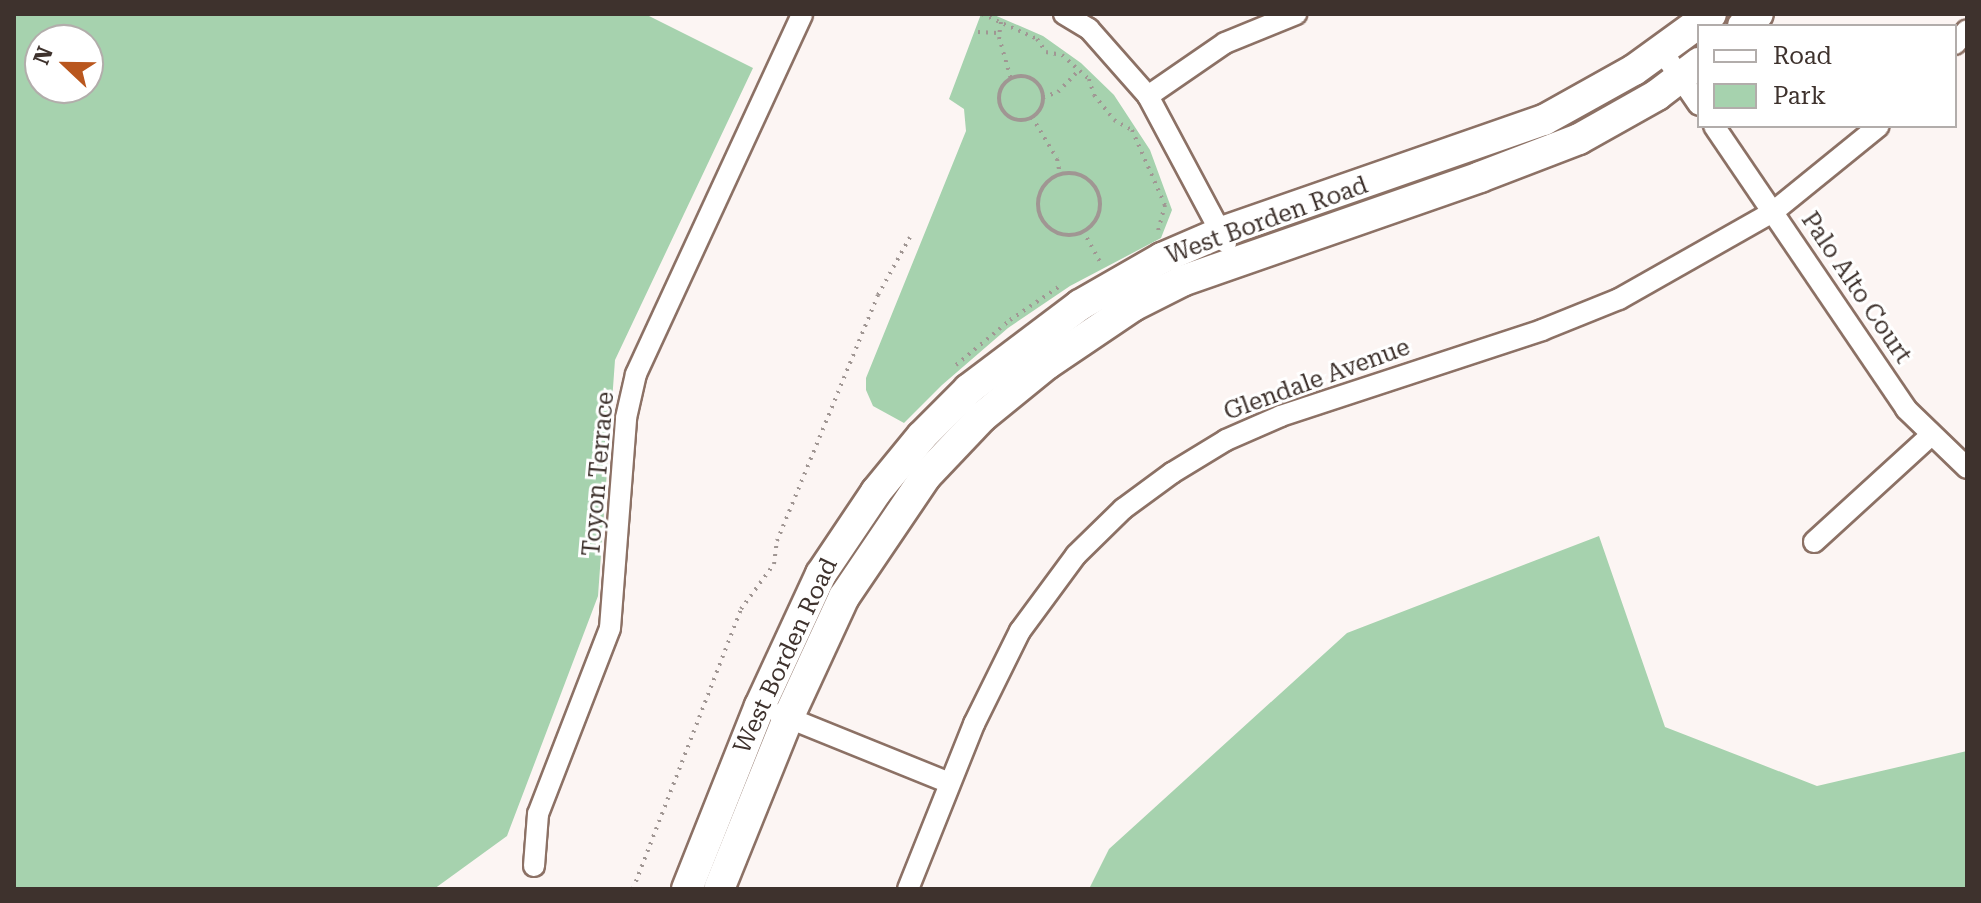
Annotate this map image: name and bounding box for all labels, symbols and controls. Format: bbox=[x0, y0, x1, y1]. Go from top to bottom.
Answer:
north arrow bbox=[24, 24, 104, 104]
legend bbox=[1697, 24, 1957, 128]
text: Road bbox=[1773, 42, 1832, 70]
text: N bbox=[28, 43, 58, 68]
text: Park bbox=[1773, 82, 1826, 110]
street label: West Borden Road bbox=[1162, 171, 1372, 271]
street label: Palo Alto Court bbox=[1795, 207, 1917, 369]
street label: Glendale Avenue bbox=[1220, 333, 1414, 427]
street label: Toyon Terrace bbox=[577, 390, 621, 558]
street label: West Borden Road bbox=[728, 554, 844, 758]

